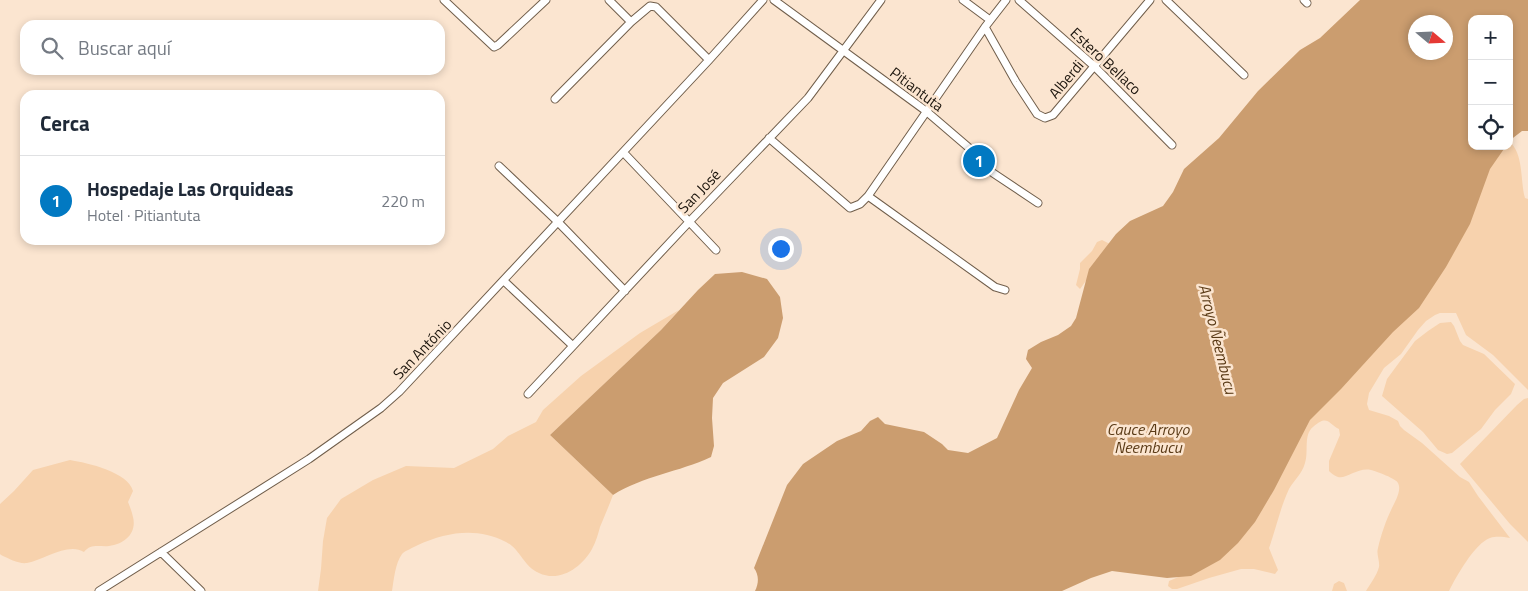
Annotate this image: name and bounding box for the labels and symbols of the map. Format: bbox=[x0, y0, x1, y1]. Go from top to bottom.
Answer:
north arrow bbox=[1408, 15, 1453, 60]
street label: Estero Bellaco bbox=[1065, 22, 1147, 100]
street label: Alberdi bbox=[1043, 55, 1089, 103]
street label: Pitiantuta bbox=[885, 61, 949, 117]
pin: 1 bbox=[963, 142, 995, 180]
street label: San José bbox=[672, 164, 726, 218]
your location bbox=[768, 236, 794, 262]
water label: Arroyo Ñeembucu bbox=[1193, 281, 1244, 398]
street label: San António bbox=[387, 313, 457, 384]
water label: Cauce Arroyo Ñeembucu bbox=[1107, 417, 1190, 459]

